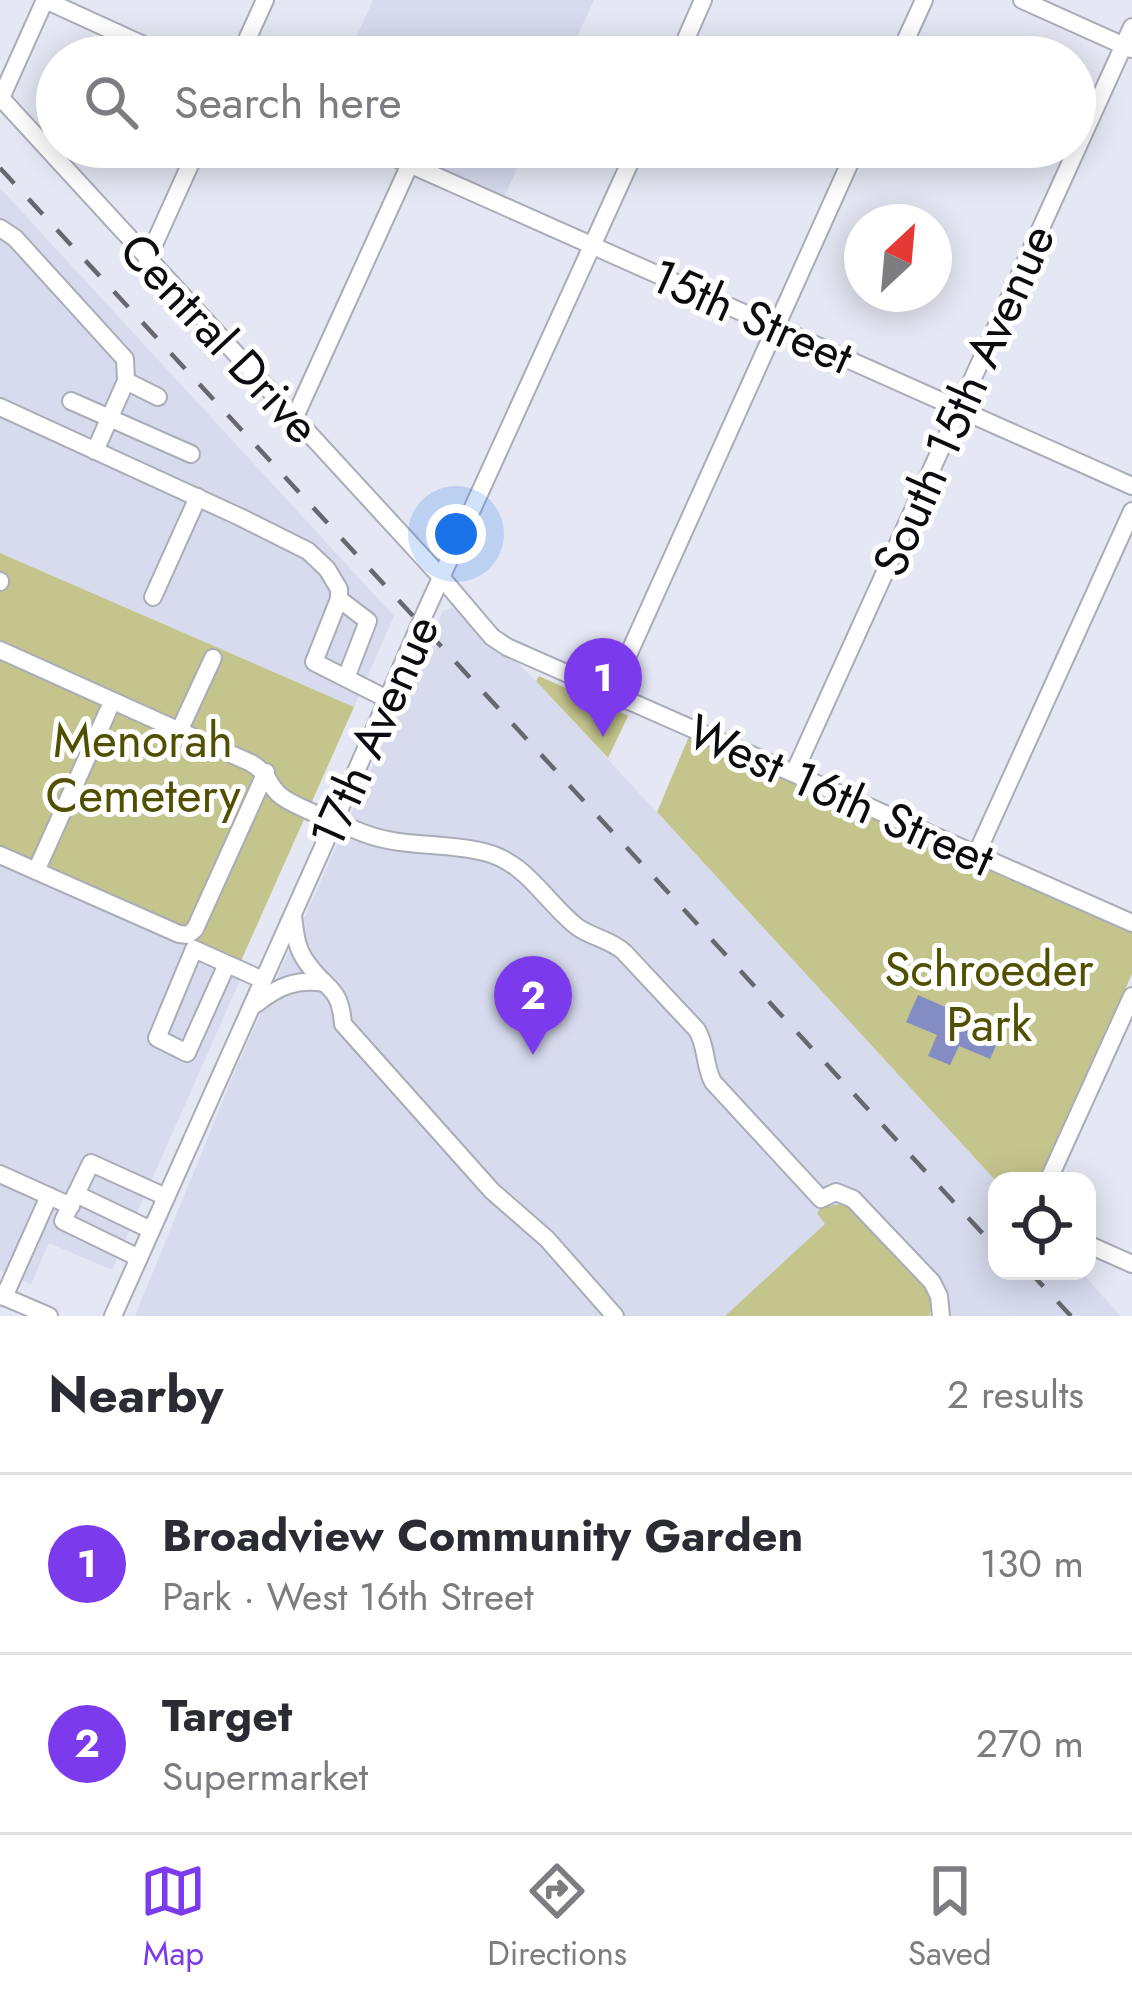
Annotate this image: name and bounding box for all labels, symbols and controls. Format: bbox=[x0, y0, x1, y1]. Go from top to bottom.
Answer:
search box bbox=[36, 36, 1096, 168]
icon: search bbox=[78, 69, 144, 135]
text: Search here bbox=[174, 70, 402, 135]
north arrow bbox=[844, 204, 952, 312]
street label: South 15th Avenue bbox=[855, 213, 1072, 587]
street label: Central Drive bbox=[104, 218, 336, 459]
street label: 15th Street bbox=[640, 241, 864, 392]
your location bbox=[426, 504, 486, 564]
street label: 17th Avenue bbox=[293, 604, 456, 858]
pin: 1 bbox=[564, 638, 642, 737]
street label: West 16th Street bbox=[677, 697, 1005, 894]
park label: Menorah Cemetery bbox=[45, 706, 241, 830]
park label: Schroeder Park bbox=[884, 935, 1094, 1059]
pin: 2 bbox=[494, 956, 572, 1055]
map controls bbox=[988, 1172, 1096, 1280]
button: locate bbox=[988, 1172, 1096, 1280]
text: Nearby bbox=[48, 1357, 223, 1431]
text: 2 results bbox=[947, 1366, 1084, 1423]
text: Broadview Community Garden bbox=[162, 1503, 803, 1568]
text: 1 bbox=[77, 1535, 97, 1592]
text: 130 m bbox=[980, 1535, 1084, 1592]
text: Park · West 16th Street bbox=[162, 1568, 534, 1625]
text: Target bbox=[162, 1683, 292, 1748]
text: 2 bbox=[74, 1715, 100, 1772]
text: 270 m bbox=[976, 1715, 1084, 1772]
text: Supermarket bbox=[162, 1748, 368, 1805]
tab: Map bbox=[140, 1858, 206, 1977]
tab: Directions bbox=[487, 1858, 627, 1977]
tab: Saved bbox=[908, 1858, 992, 1977]

